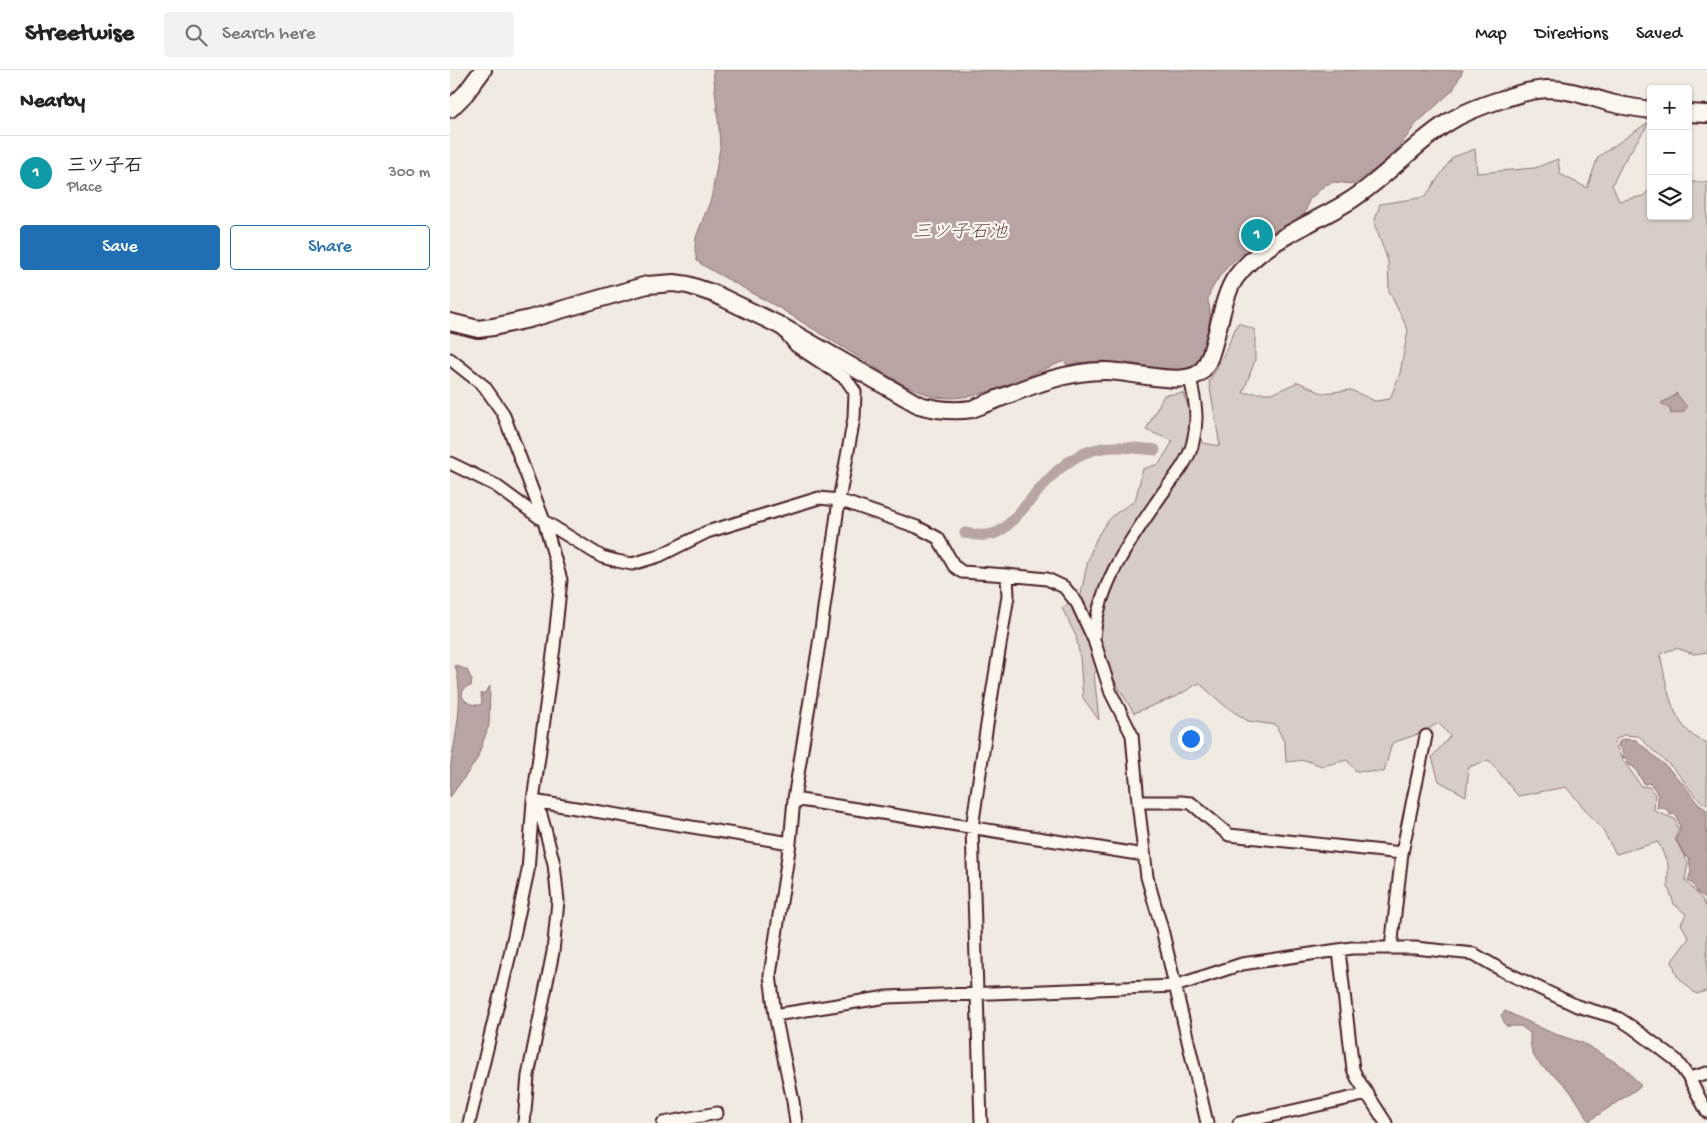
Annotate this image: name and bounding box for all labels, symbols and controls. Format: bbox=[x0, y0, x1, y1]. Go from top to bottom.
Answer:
search box bbox=[164, 12, 514, 57]
text: Streetwise bbox=[25, 20, 134, 49]
icon: search bbox=[182, 21, 210, 49]
text: Search here bbox=[222, 23, 316, 46]
text: Map bbox=[1475, 24, 1507, 45]
text: Directions bbox=[1535, 24, 1608, 45]
text: Saved bbox=[1636, 24, 1682, 45]
map controls bbox=[1647, 85, 1692, 220]
button: + bbox=[1647, 85, 1692, 130]
text: Nearby bbox=[20, 90, 85, 115]
button: − bbox=[1647, 130, 1692, 175]
text: 三ツ子石 bbox=[67, 156, 143, 179]
text: 1 bbox=[33, 164, 39, 183]
text: 300 m bbox=[388, 164, 430, 183]
button: layers bbox=[1647, 175, 1692, 220]
text: Place bbox=[67, 179, 102, 198]
pin: 1 bbox=[1241, 216, 1273, 254]
water label: 三ツ子石池 bbox=[912, 222, 1008, 245]
button: Save bbox=[20, 225, 220, 270]
button: Share bbox=[230, 225, 430, 270]
your location bbox=[1178, 726, 1204, 752]

